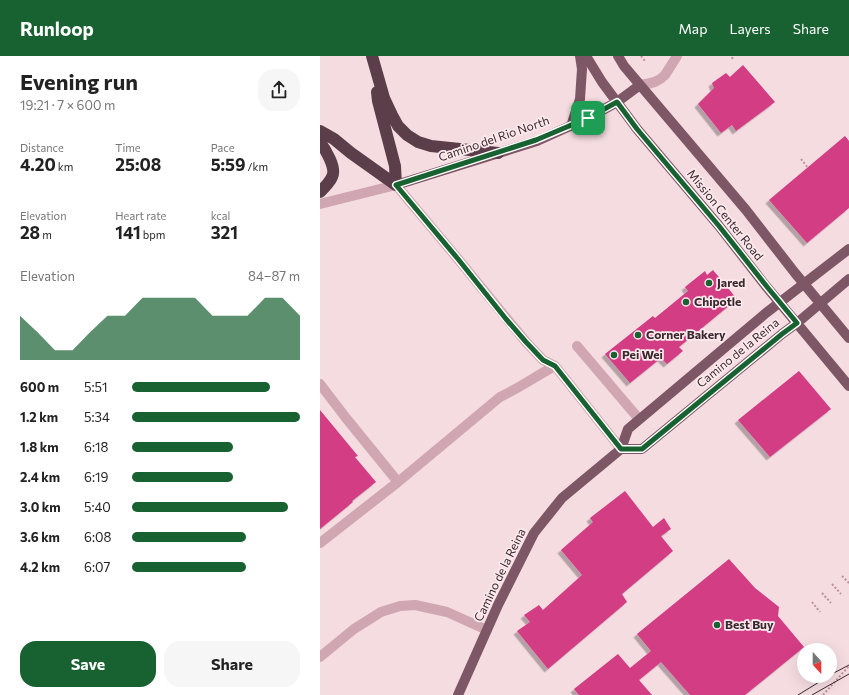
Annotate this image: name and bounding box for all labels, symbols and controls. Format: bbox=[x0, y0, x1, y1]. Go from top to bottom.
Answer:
text: Runloop bbox=[20, 17, 94, 40]
text: Map bbox=[679, 20, 707, 37]
text: Layers bbox=[729, 20, 771, 37]
text: Share bbox=[793, 20, 829, 37]
text: Evening run bbox=[20, 68, 138, 95]
button: share bbox=[258, 69, 300, 111]
text: 19:21 · 7 × 600 m bbox=[20, 97, 115, 113]
pin bbox=[571, 101, 605, 135]
icon: arrive bbox=[577, 107, 599, 129]
street label: Camino del Rio North bbox=[436, 112, 551, 164]
text: Distance bbox=[20, 141, 64, 154]
text: Time bbox=[115, 141, 141, 154]
text: Pace bbox=[211, 141, 235, 154]
text: 4.20 bbox=[20, 154, 56, 175]
text: 25:08 bbox=[115, 154, 161, 175]
text: 5:59 bbox=[211, 154, 245, 175]
text: km bbox=[56, 160, 73, 173]
text: /km bbox=[245, 160, 268, 173]
street label: Mission Center Road bbox=[685, 166, 767, 263]
text: Elevation bbox=[20, 209, 66, 222]
text: Heart rate bbox=[115, 209, 166, 222]
text: kcal bbox=[211, 209, 230, 222]
text: 28 bbox=[20, 222, 40, 243]
text: 141 bbox=[115, 222, 141, 243]
text: 321 bbox=[211, 222, 238, 243]
text: m bbox=[40, 228, 52, 241]
text: bpm bbox=[141, 228, 165, 241]
text: Elevation bbox=[20, 268, 75, 284]
text: 84–87 m bbox=[248, 268, 300, 284]
place label: Jared bbox=[717, 275, 745, 290]
marker: Jared bbox=[704, 278, 714, 288]
place label: Chipotle bbox=[694, 294, 741, 308]
marker: Chipotle bbox=[681, 297, 691, 307]
street label: Camino de la Reina bbox=[693, 315, 781, 390]
place label: Corner Bakery bbox=[646, 327, 726, 341]
marker: Corner Bakery bbox=[633, 330, 643, 340]
place label: Pei Wei bbox=[622, 347, 663, 361]
marker: Pei Wei bbox=[609, 350, 619, 360]
text: 600 m bbox=[20, 379, 59, 395]
text: 5:51 bbox=[84, 379, 108, 395]
text: 1.2 km bbox=[20, 409, 58, 425]
text: 5:34 bbox=[84, 409, 110, 425]
text: 1.8 km bbox=[20, 439, 58, 455]
text: 6:18 bbox=[84, 439, 108, 455]
text: 2.4 km bbox=[20, 469, 60, 485]
text: 6:19 bbox=[84, 469, 108, 485]
text: 3.0 km bbox=[20, 499, 61, 515]
text: 5:40 bbox=[84, 499, 111, 515]
street label: Camino de la Reina bbox=[470, 526, 528, 623]
text: 3.6 km bbox=[20, 529, 60, 545]
text: 6:08 bbox=[84, 529, 111, 545]
text: 4.2 km bbox=[20, 559, 60, 575]
text: 6:07 bbox=[84, 559, 110, 575]
place label: Best Buy bbox=[725, 617, 774, 631]
marker: Best Buy bbox=[712, 620, 722, 630]
button: Save bbox=[20, 641, 156, 687]
button: Share bbox=[164, 641, 300, 687]
north arrow bbox=[797, 643, 837, 683]
map controls bbox=[797, 643, 837, 683]

